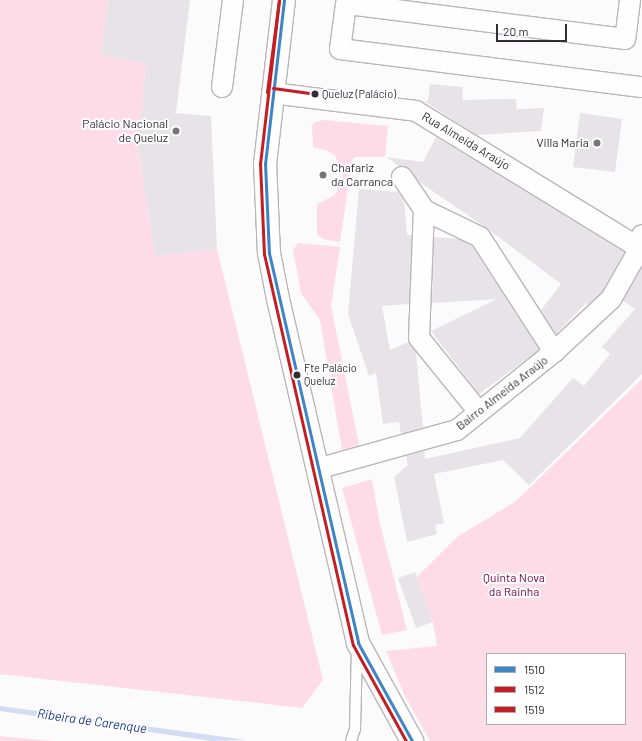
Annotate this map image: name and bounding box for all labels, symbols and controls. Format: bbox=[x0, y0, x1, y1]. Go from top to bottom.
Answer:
scale bar bbox=[498, 16, 569, 42]
text: 20 m bbox=[503, 24, 529, 38]
place label: Queluz (Palácio) bbox=[322, 87, 396, 101]
marker: Queluz (Palácio) bbox=[310, 89, 320, 99]
street label: Rua Almeida Araújo bbox=[419, 109, 513, 173]
place label: Palácio Nacional de Queluz bbox=[82, 117, 168, 145]
marker: Palácio Nacional de Queluz bbox=[171, 126, 181, 136]
place label: Villa Maria bbox=[537, 136, 589, 150]
marker: Villa Maria bbox=[592, 138, 602, 148]
place label: Chafariz da Carranca bbox=[331, 161, 393, 189]
marker: Chafariz da Carranca bbox=[318, 170, 328, 180]
street label: Bairro Almeida Araújo bbox=[453, 353, 551, 433]
place label: Fte Palácio Queluz bbox=[304, 362, 357, 388]
marker: Fte Palácio Queluz bbox=[292, 370, 302, 380]
park label: Quinta Nova da Rainha bbox=[483, 571, 545, 599]
legend bbox=[486, 653, 626, 725]
text: 1510 bbox=[524, 662, 545, 676]
text: 1512 bbox=[524, 682, 545, 696]
text: 1519 bbox=[524, 702, 544, 716]
water label: Ribeira de Carenque bbox=[36, 706, 148, 736]

